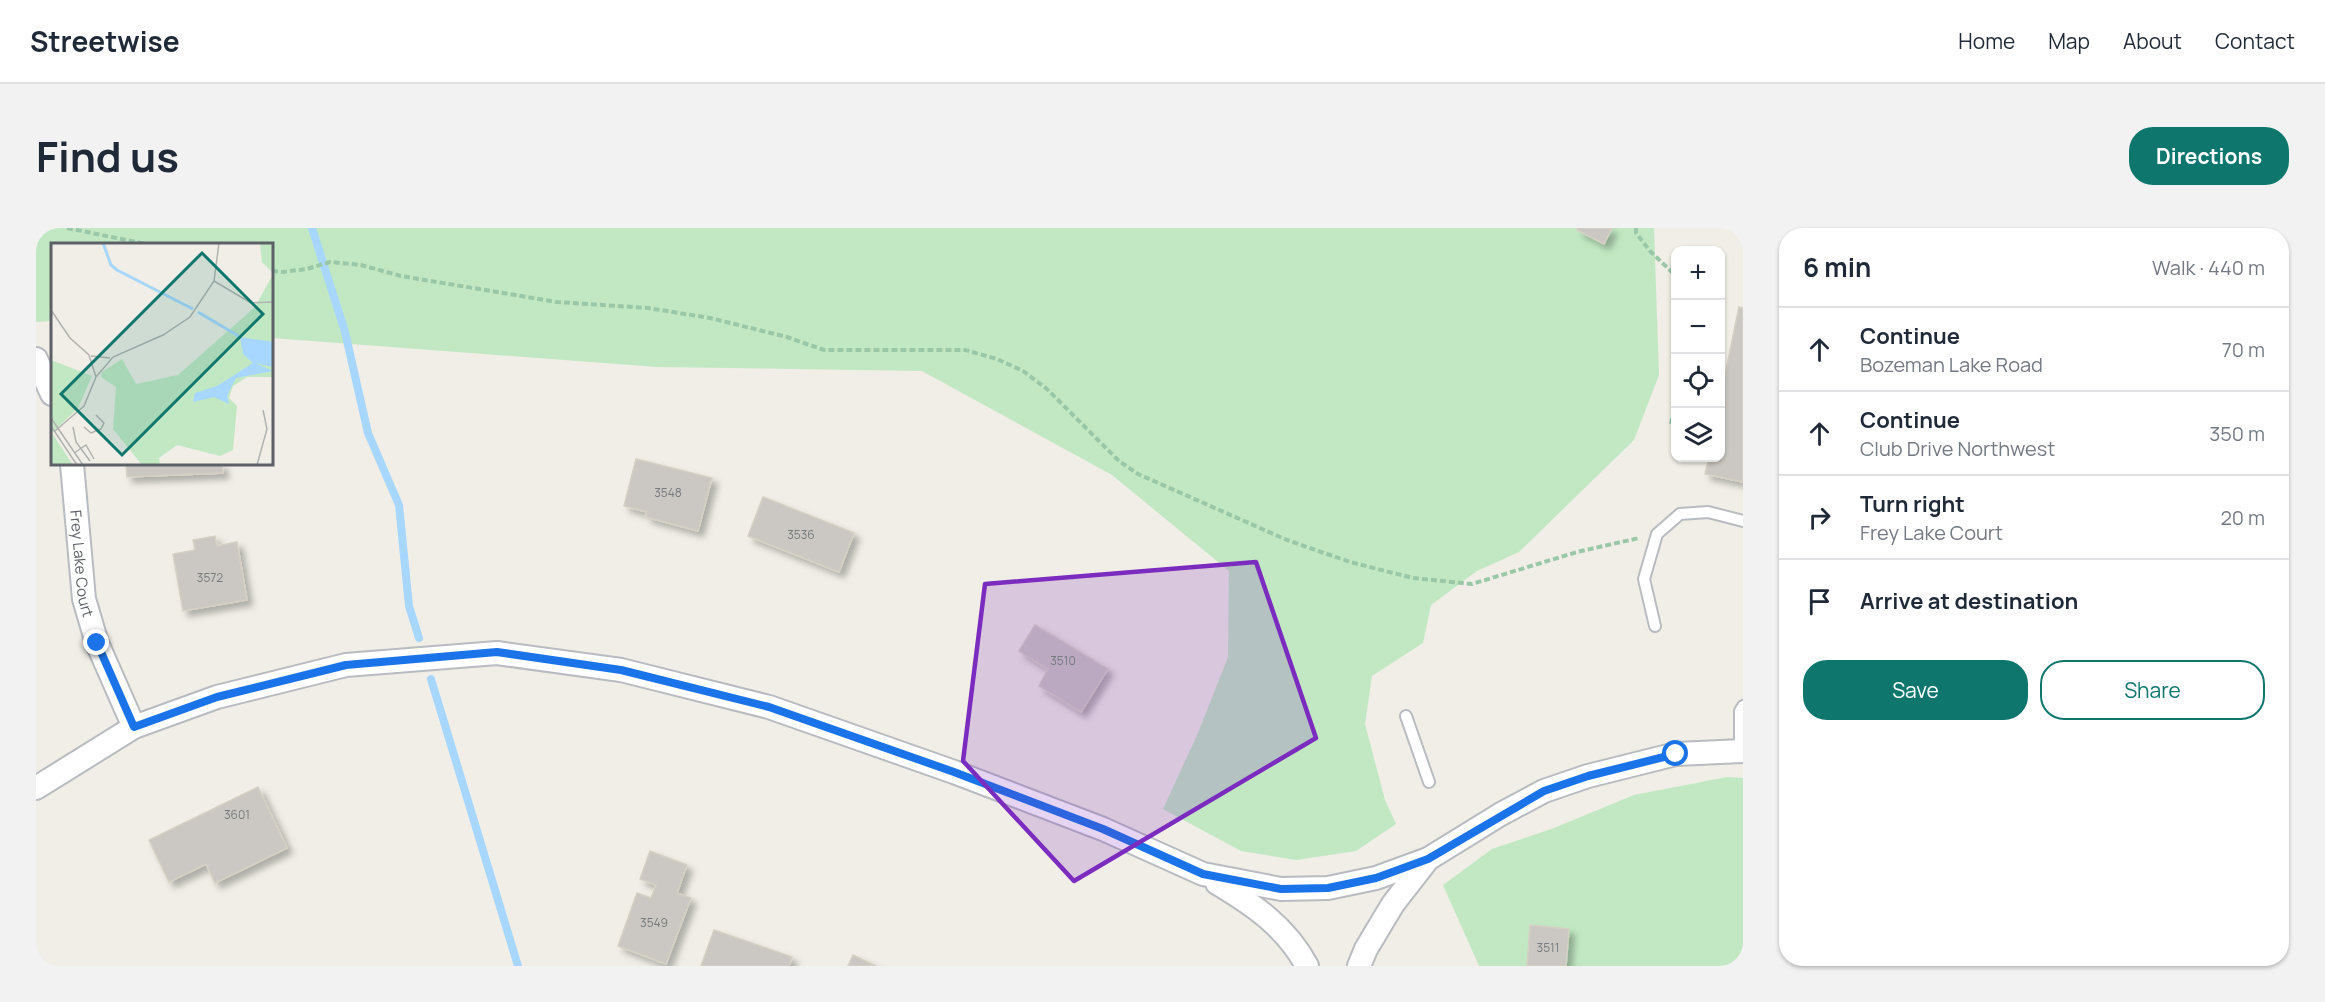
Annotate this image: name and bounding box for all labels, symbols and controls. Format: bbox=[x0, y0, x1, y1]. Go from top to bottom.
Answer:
text: Streetwise bbox=[30, 22, 180, 60]
text: Home bbox=[1958, 27, 2015, 55]
text: Map bbox=[2048, 27, 2090, 55]
text: About bbox=[2123, 27, 2182, 55]
text: Contact bbox=[2215, 27, 2295, 55]
text: Find us bbox=[36, 127, 179, 185]
button: Directions bbox=[2129, 127, 2289, 185]
inset map bbox=[51, 243, 273, 465]
map controls bbox=[1671, 246, 1725, 462]
button: + bbox=[1671, 246, 1725, 300]
text: 6 min bbox=[1803, 249, 1871, 285]
text: Walk · 440 m bbox=[2152, 254, 2265, 281]
button: − bbox=[1671, 300, 1725, 354]
text: Continue bbox=[1860, 321, 1960, 351]
icon: ahead bbox=[1803, 333, 1836, 366]
text: 70 m bbox=[2222, 336, 2265, 363]
text: Bozeman Lake Road bbox=[1860, 351, 2043, 378]
button: locate bbox=[1671, 354, 1725, 408]
text: Continue bbox=[1860, 405, 1960, 435]
button: layers bbox=[1671, 408, 1725, 462]
icon: ahead bbox=[1803, 417, 1836, 450]
text: 350 m bbox=[2209, 420, 2265, 447]
text: Club Drive Northwest bbox=[1860, 435, 2055, 462]
house number: 3548 bbox=[654, 484, 682, 501]
text: Turn right bbox=[1860, 489, 1965, 519]
icon: right bbox=[1803, 501, 1836, 534]
text: 20 m bbox=[2220, 504, 2265, 531]
street label: Frey Lake Court bbox=[66, 509, 99, 619]
text: Frey Lake Court bbox=[1860, 519, 2003, 546]
house number: 3536 bbox=[787, 526, 815, 543]
house number: 3572 bbox=[197, 569, 223, 586]
icon: arrive bbox=[1803, 585, 1836, 618]
text: Arrive at destination bbox=[1860, 586, 2078, 616]
route end bbox=[83, 629, 109, 655]
house number: 3510 bbox=[1050, 652, 1076, 669]
button: Save bbox=[1803, 660, 2028, 720]
button: Share bbox=[2040, 660, 2265, 720]
route start bbox=[1662, 740, 1688, 766]
house number: 3601 bbox=[224, 806, 250, 823]
house number: 3549 bbox=[640, 914, 668, 931]
house number: 3511 bbox=[1537, 939, 1559, 956]

